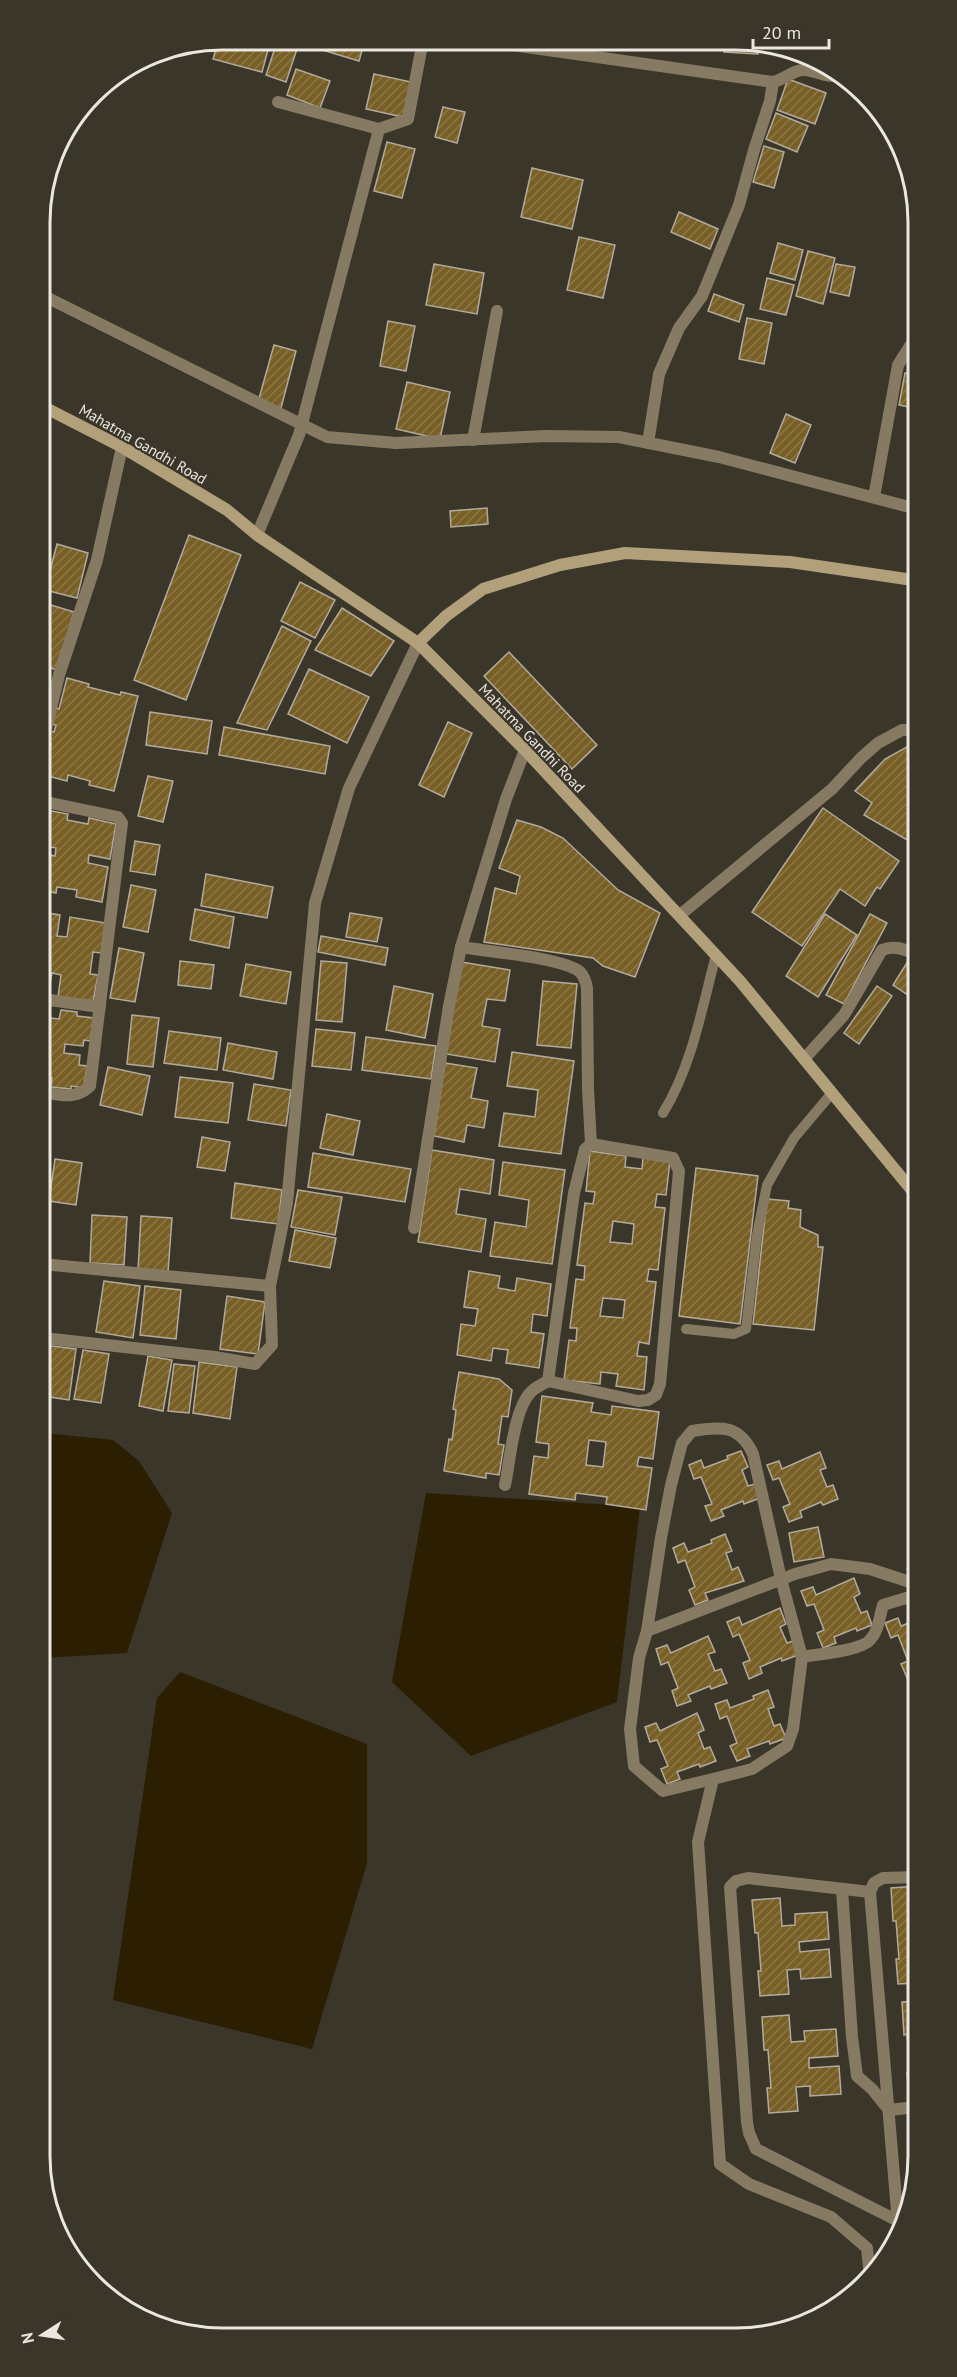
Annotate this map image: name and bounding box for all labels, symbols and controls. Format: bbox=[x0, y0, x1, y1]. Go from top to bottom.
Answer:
scale bar bbox=[753, 12, 830, 50]
text: 20 m bbox=[762, 21, 801, 44]
street label: Mahatma Gandhi Road bbox=[76, 400, 210, 488]
street label: Mahatma Gandhi Road bbox=[475, 679, 589, 797]
north arrow bbox=[12, 2305, 72, 2365]
text: N bbox=[16, 2331, 38, 2345]

